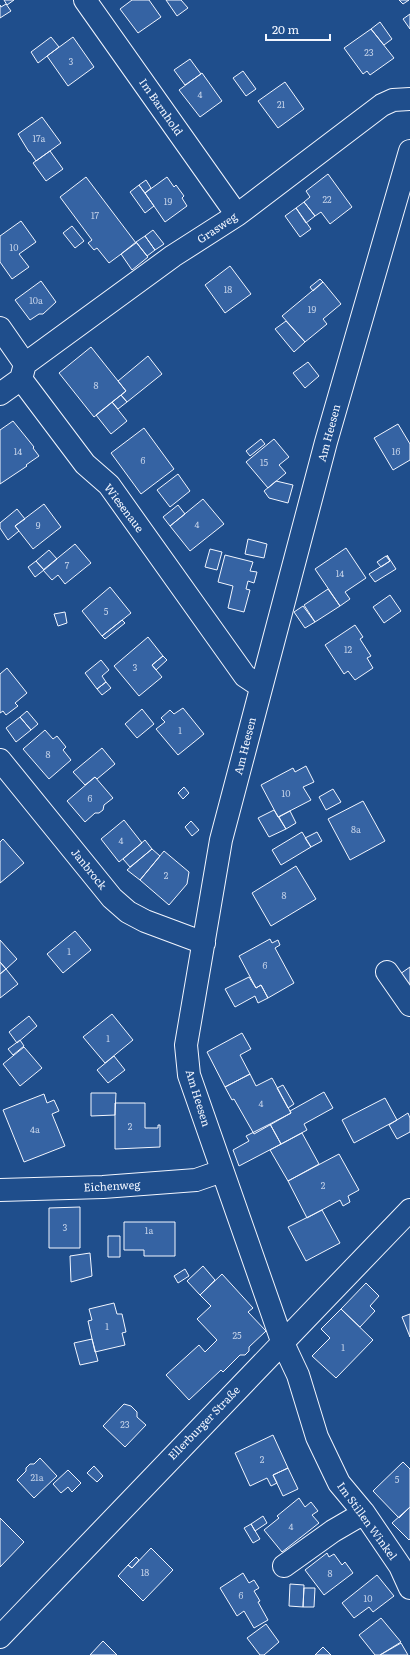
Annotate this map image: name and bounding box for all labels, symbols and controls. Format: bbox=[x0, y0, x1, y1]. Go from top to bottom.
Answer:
scale bar bbox=[266, 16, 330, 42]
text: 20 m bbox=[272, 20, 299, 38]
house number: 23 bbox=[364, 45, 374, 59]
house number: 3 bbox=[69, 54, 74, 68]
street label: Im Barnhold bbox=[136, 74, 188, 139]
house number: 4 bbox=[198, 87, 203, 101]
house number: 21 bbox=[277, 97, 285, 111]
house number: 17a bbox=[33, 131, 46, 145]
house number: 22 bbox=[322, 192, 332, 206]
house number: 19 bbox=[164, 194, 172, 208]
street label: Grasweg bbox=[193, 207, 240, 246]
house number: 17 bbox=[91, 208, 99, 222]
house number: 10 bbox=[10, 240, 18, 254]
house number: 18 bbox=[224, 282, 232, 296]
house number: 10a bbox=[29, 293, 43, 307]
house number: 19 bbox=[308, 302, 316, 316]
house number: 8 bbox=[94, 378, 99, 392]
street label: Am Heesen bbox=[313, 402, 343, 463]
house number: 14 bbox=[14, 444, 22, 458]
house number: 16 bbox=[392, 444, 400, 458]
house number: 6 bbox=[141, 453, 146, 467]
house number: 15 bbox=[260, 455, 269, 469]
street label: Wiesenaue bbox=[101, 480, 149, 535]
house number: 4 bbox=[195, 517, 200, 531]
house number: 9 bbox=[36, 518, 41, 532]
house number: 7 bbox=[65, 558, 70, 572]
house number: 14 bbox=[336, 566, 344, 580]
house number: 5 bbox=[104, 604, 109, 618]
house number: 12 bbox=[344, 642, 353, 656]
house number: 3 bbox=[133, 660, 138, 674]
street label: Am Heesen bbox=[229, 715, 259, 776]
house number: 1 bbox=[178, 723, 182, 737]
house number: 8 bbox=[46, 747, 51, 761]
house number: 10 bbox=[282, 786, 290, 800]
house number: 6 bbox=[88, 791, 93, 805]
house number: 8a bbox=[351, 822, 361, 836]
house number: 4 bbox=[119, 833, 124, 847]
street label: Janbrock bbox=[68, 844, 111, 893]
house number: 2 bbox=[164, 868, 169, 882]
house number: 8 bbox=[282, 888, 287, 902]
house number: 1 bbox=[67, 944, 71, 958]
house number: 6 bbox=[263, 958, 268, 972]
house number: 1 bbox=[106, 1031, 110, 1045]
street label: Am Heesen bbox=[183, 1067, 215, 1128]
house number: 4 bbox=[259, 1096, 264, 1110]
house number: 2 bbox=[128, 1119, 133, 1133]
house number: 4a bbox=[30, 1122, 40, 1136]
street label: Eichenweg bbox=[83, 1175, 142, 1194]
house number: 2 bbox=[321, 1178, 326, 1192]
house number: 3 bbox=[63, 1220, 68, 1234]
house number: 1a bbox=[145, 1223, 153, 1237]
house number: 1 bbox=[105, 1319, 109, 1333]
house number: 25 bbox=[232, 1328, 242, 1342]
house number: 1 bbox=[341, 1340, 345, 1354]
street label: Ellerburger Straße bbox=[164, 1381, 243, 1463]
house number: 23 bbox=[120, 1417, 130, 1431]
house number: 2 bbox=[260, 1452, 265, 1466]
house number: 21a bbox=[30, 1470, 44, 1484]
house number: 5 bbox=[395, 1472, 400, 1486]
street label: Im Stillen Winkel bbox=[334, 1478, 402, 1563]
house number: 4 bbox=[289, 1519, 294, 1533]
house number: 18 bbox=[141, 1565, 149, 1579]
house number: 8 bbox=[328, 1566, 333, 1580]
house number: 6 bbox=[239, 1588, 244, 1602]
house number: 10 bbox=[364, 1591, 372, 1605]

